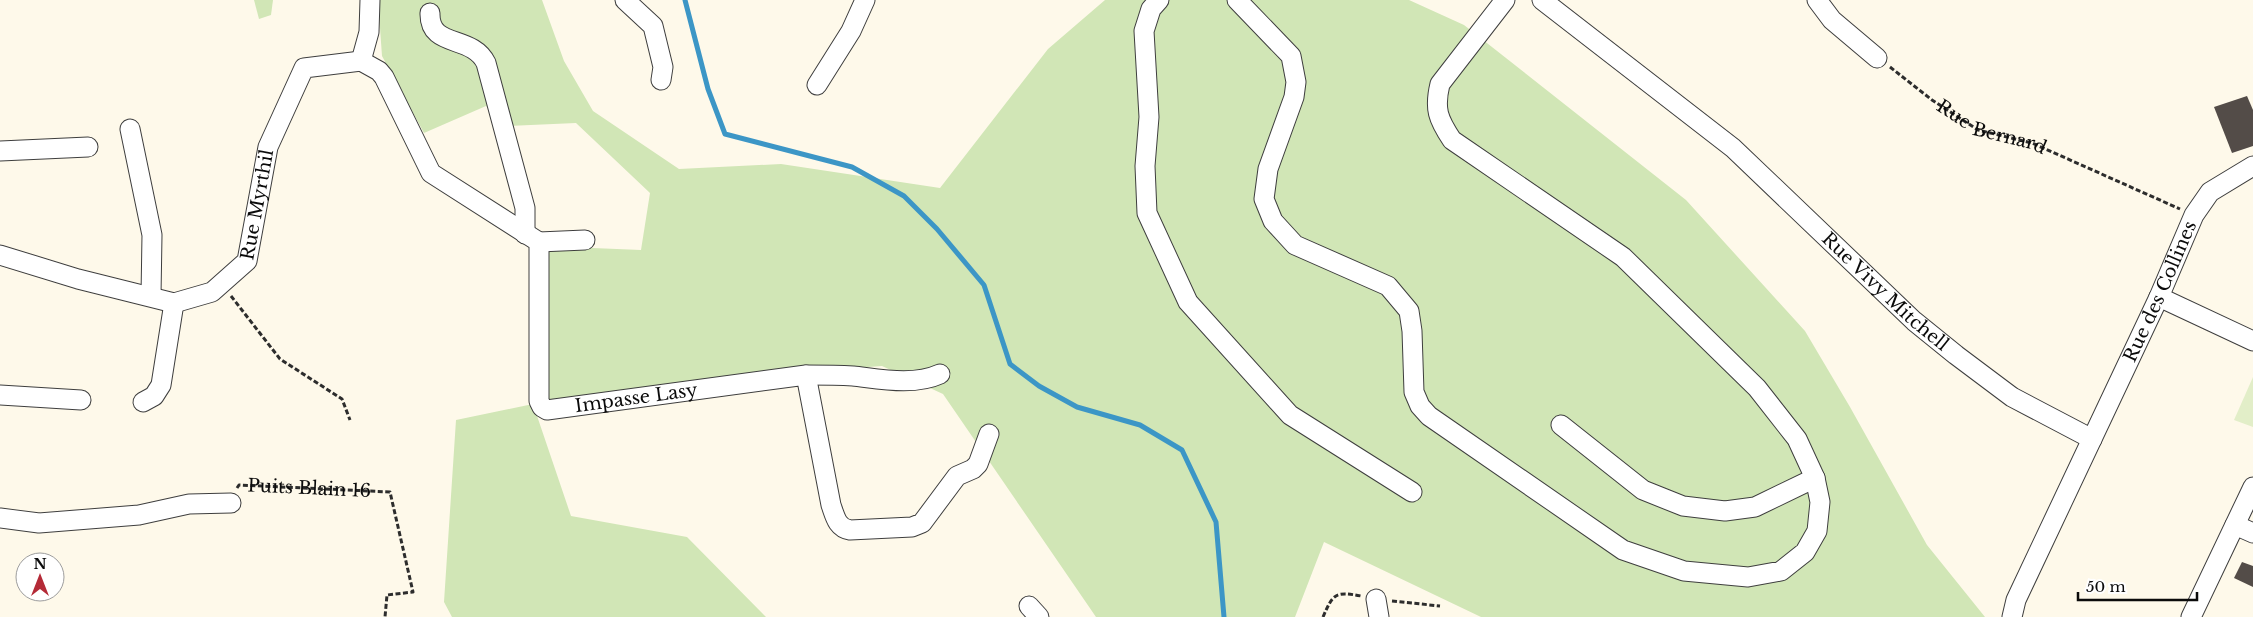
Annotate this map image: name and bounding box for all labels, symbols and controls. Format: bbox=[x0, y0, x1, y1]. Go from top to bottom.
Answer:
street label: Rue Bernard bbox=[1933, 95, 2050, 159]
street label: Rue Myrthil bbox=[236, 148, 278, 262]
street label: Rue des Collines bbox=[2119, 217, 2201, 366]
street label: Rue Vivy Mitchell bbox=[1817, 228, 1953, 356]
street label: Impasse Lasy bbox=[574, 379, 699, 417]
street label: Puits Blain 16 bbox=[247, 474, 372, 502]
north arrow bbox=[15, 552, 65, 602]
text: N bbox=[33, 555, 47, 573]
scale bar bbox=[2078, 570, 2197, 602]
text: 50 m bbox=[2086, 577, 2126, 596]

